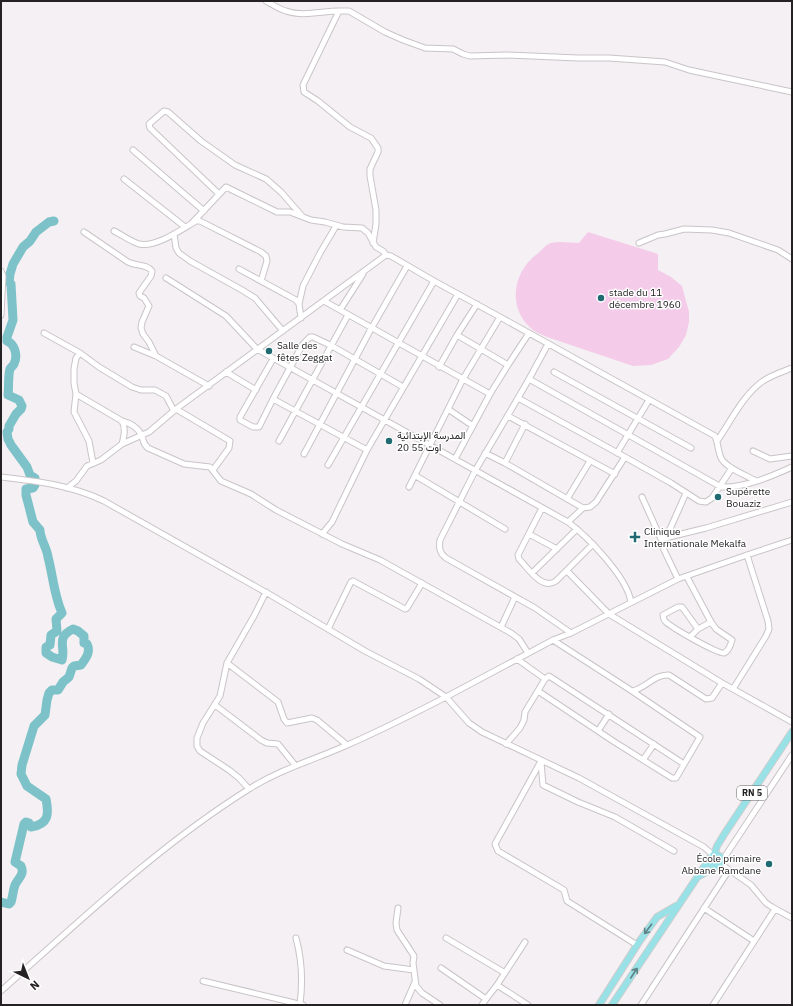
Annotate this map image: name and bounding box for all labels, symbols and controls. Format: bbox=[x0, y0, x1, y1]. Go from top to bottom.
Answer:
place label: stade du 11 décembre 1960 bbox=[609, 286, 681, 311]
marker: stade du 11 décembre 1960 bbox=[596, 293, 606, 303]
place label: Salle des fêtes Zeggat bbox=[277, 339, 333, 364]
marker: Salle des fêtes Zeggat bbox=[264, 346, 274, 356]
place label: المدرسة الإبتدائية 20 اوت 55 bbox=[397, 429, 465, 454]
marker: المدرسة الإبتدائية 20 اوت 55 bbox=[384, 436, 394, 446]
place label: Supérette Bouaziz bbox=[726, 485, 771, 510]
marker: Supérette Bouaziz bbox=[713, 492, 723, 502]
place label: Clinique Internationale Mekalfa bbox=[644, 525, 747, 550]
marker: Clinique Internationale Mekalfa bbox=[629, 531, 641, 543]
road number: RN 5 bbox=[737, 786, 767, 800]
place label: École primaire Abbane Ramdane bbox=[681, 852, 762, 877]
marker: École primaire Abbane Ramdane bbox=[764, 859, 774, 869]
one-way arrow bbox=[644, 924, 652, 935]
north arrow bbox=[8, 958, 48, 998]
one-way arrow bbox=[630, 968, 638, 979]
text: N bbox=[27, 977, 43, 993]

